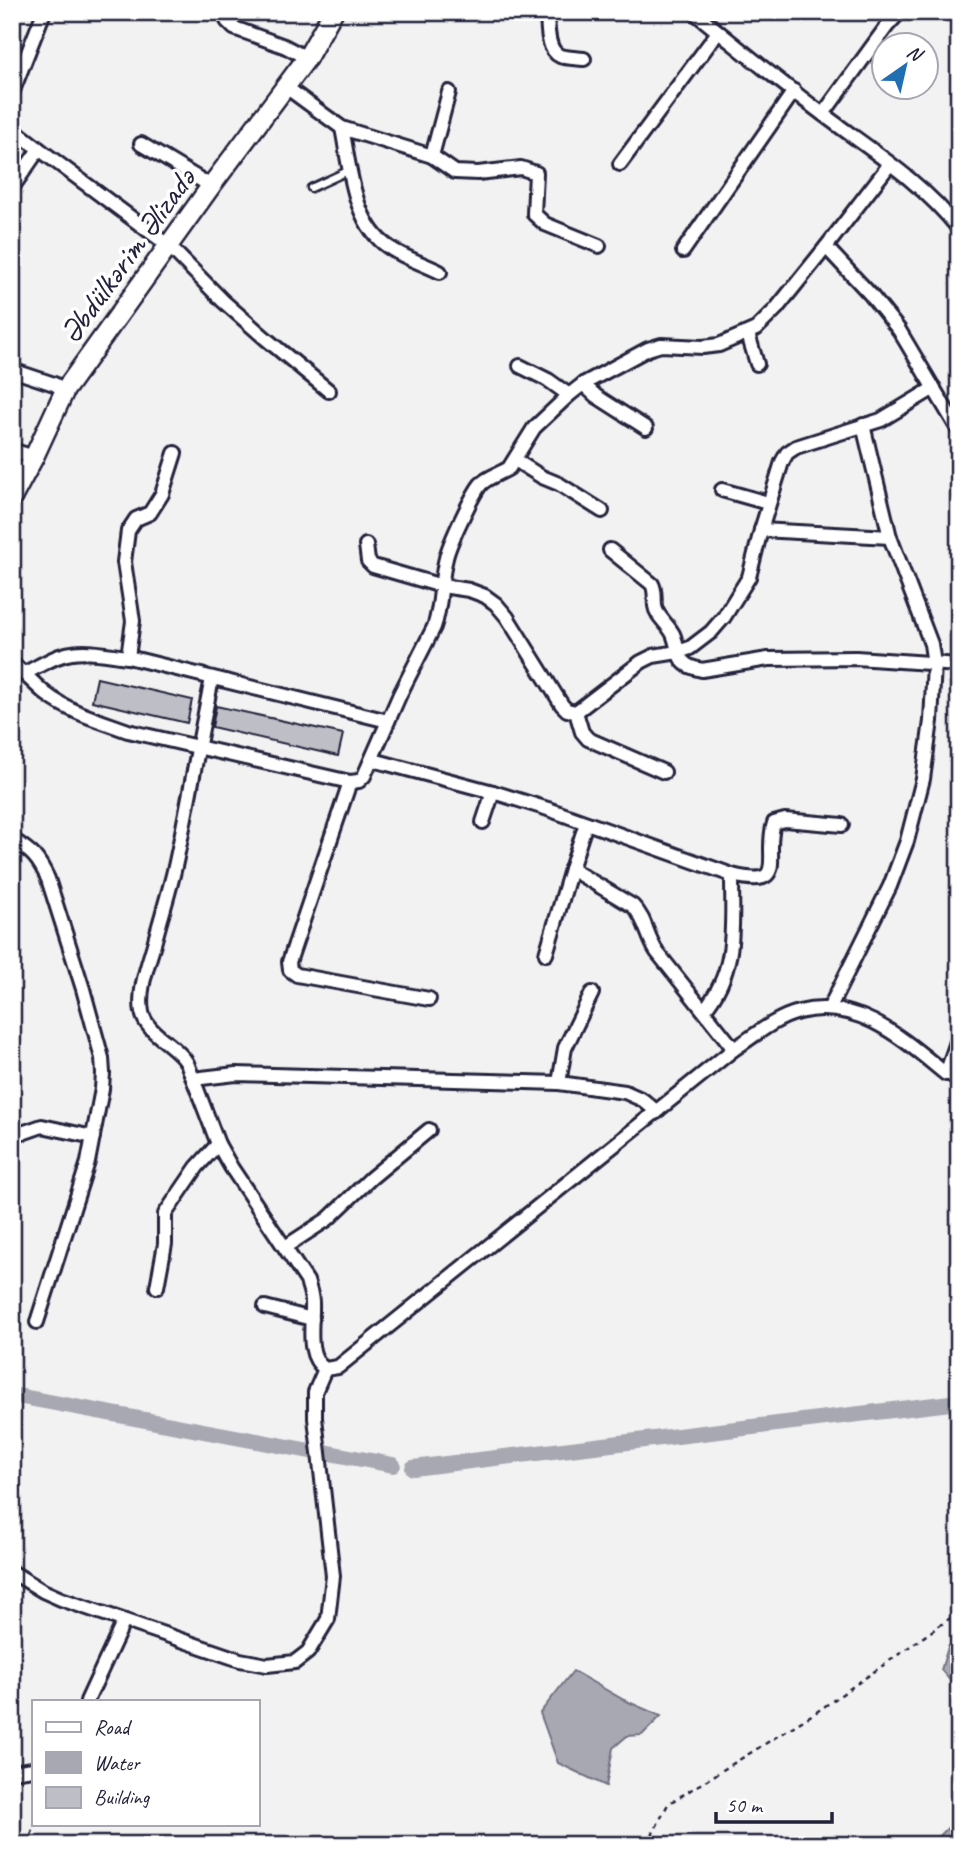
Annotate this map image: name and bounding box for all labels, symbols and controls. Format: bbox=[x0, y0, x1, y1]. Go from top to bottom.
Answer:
north arrow bbox=[870, 32, 940, 102]
text: N bbox=[902, 39, 928, 68]
street label: Əbdülkərim Əlizadə bbox=[49, 158, 206, 351]
legend bbox=[32, 1700, 259, 1826]
text: Road bbox=[94, 1714, 133, 1740]
text: Water bbox=[94, 1750, 141, 1776]
scale bar bbox=[716, 1780, 831, 1824]
text: Building bbox=[94, 1784, 151, 1810]
text: 50 m bbox=[726, 1792, 764, 1818]

